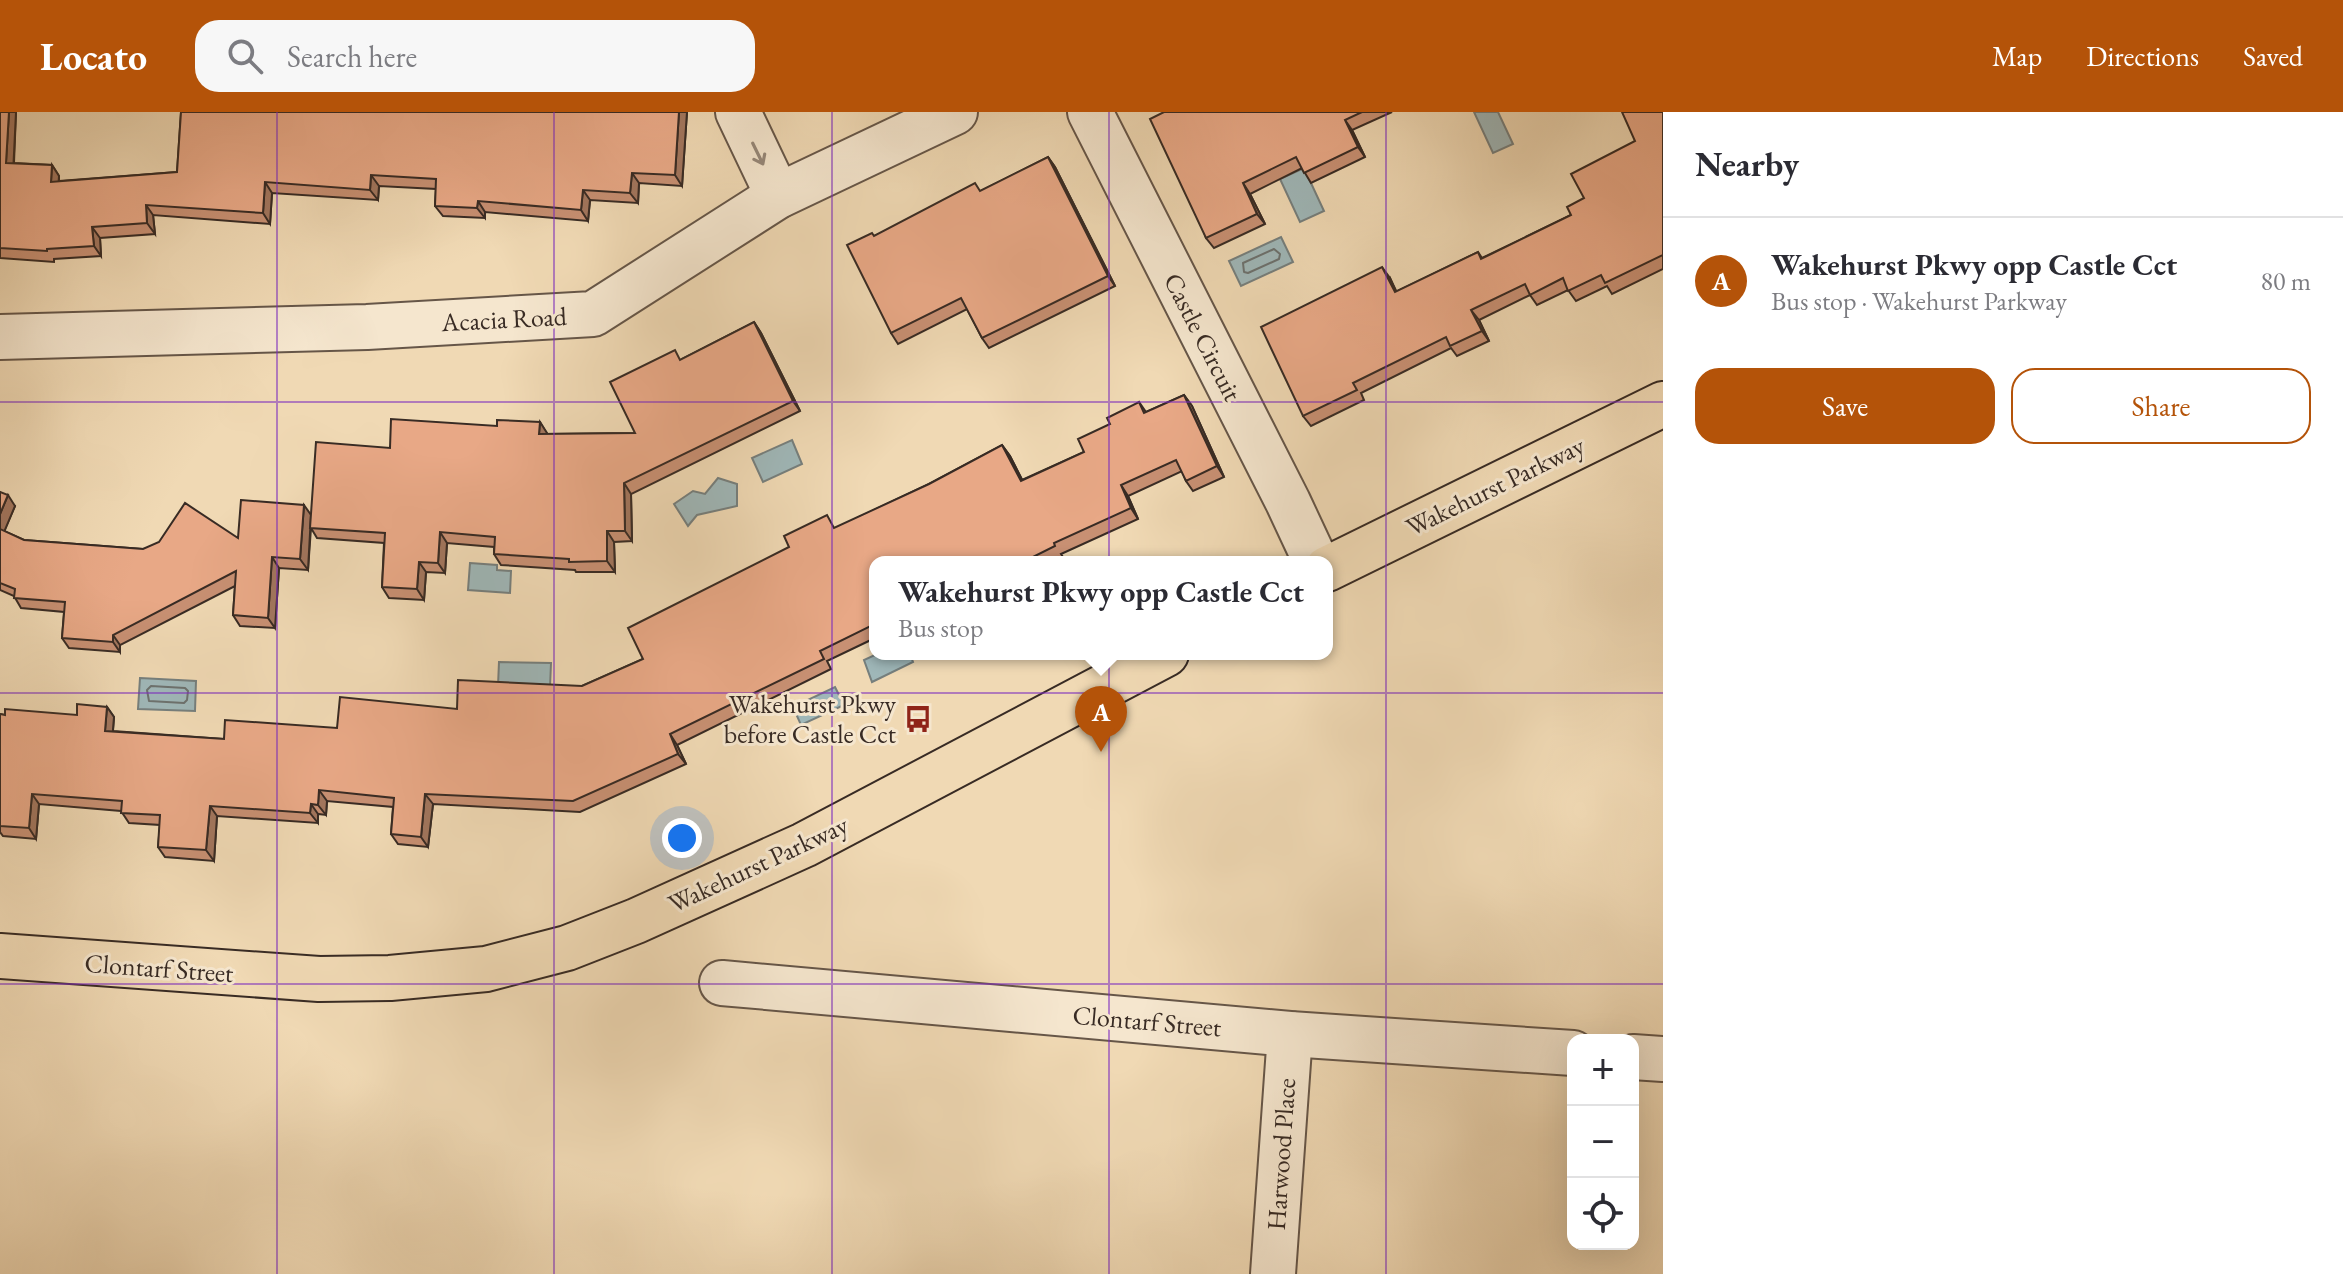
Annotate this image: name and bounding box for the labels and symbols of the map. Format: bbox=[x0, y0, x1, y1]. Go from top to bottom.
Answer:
one-way arrow bbox=[751, 141, 766, 165]
street label: Castle Circuit bbox=[1156, 267, 1250, 407]
street label: Acacia Road bbox=[439, 299, 568, 339]
street label: Wakehurst Parkway bbox=[1400, 428, 1590, 544]
pin: A bbox=[1075, 686, 1127, 752]
place label: Wakehurst Pkwy before Castle Cct bbox=[724, 687, 897, 751]
bus stop icon: Wakehurst Pkwy before Castle Cct bbox=[903, 704, 933, 734]
street label: Wakehurst Parkway bbox=[663, 807, 854, 921]
your location bbox=[662, 818, 702, 858]
street label: Clontarf Street bbox=[83, 946, 235, 990]
street label: Clontarf Street bbox=[1071, 998, 1223, 1044]
street label: Harwood Place bbox=[1259, 1077, 1303, 1231]

